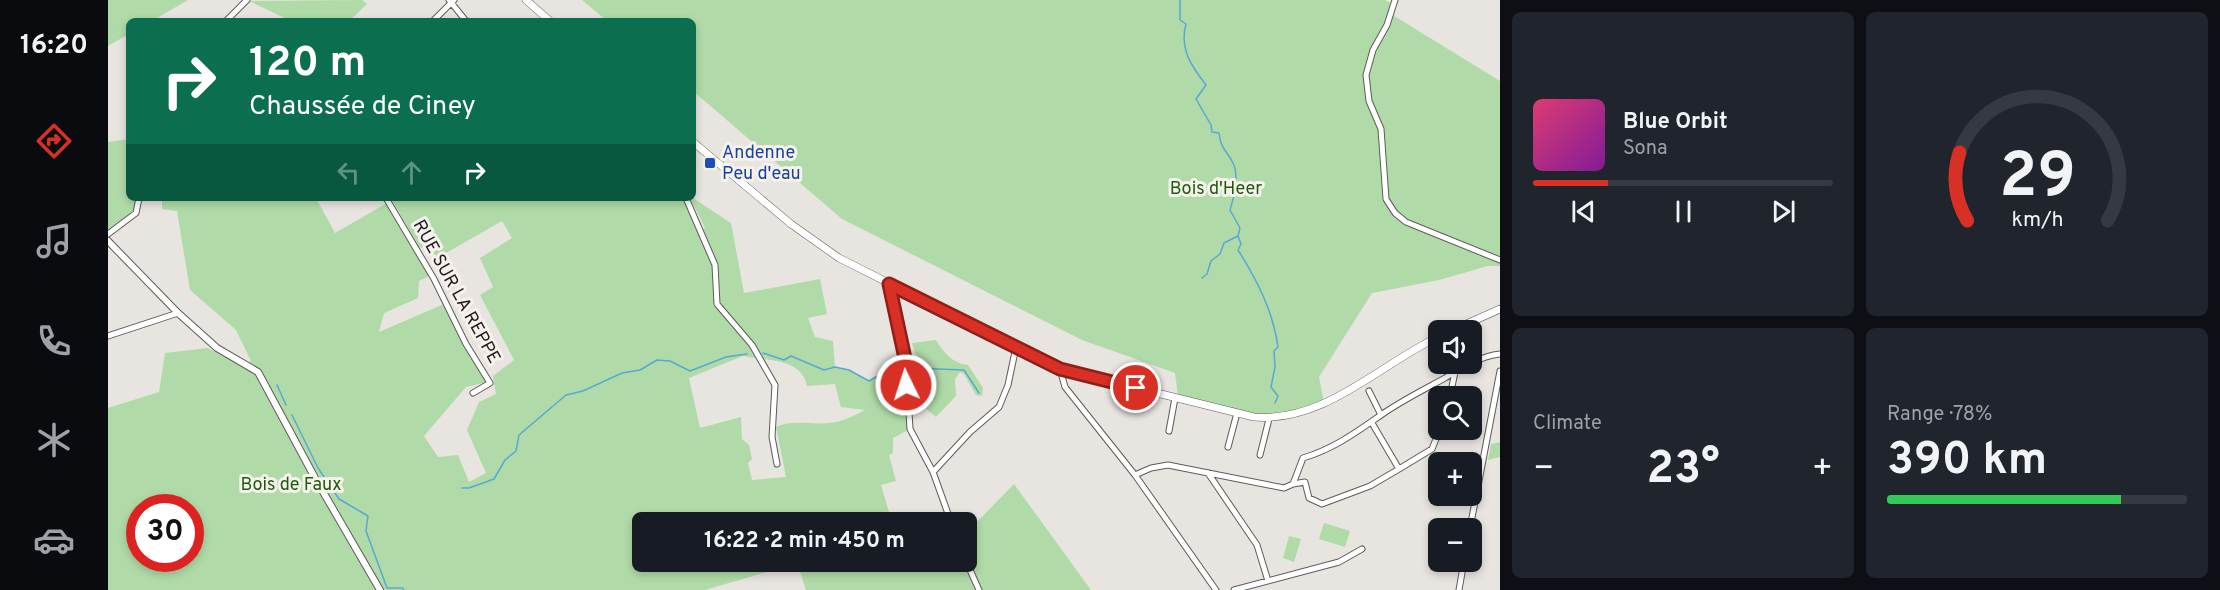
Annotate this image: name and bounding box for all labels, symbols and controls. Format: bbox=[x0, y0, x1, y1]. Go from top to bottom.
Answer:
text: 16:20 bbox=[20, 29, 88, 63]
text: 120 m bbox=[249, 38, 366, 91]
icon: right bbox=[150, 42, 228, 120]
text: Chaussée de Ciney bbox=[249, 90, 476, 124]
text: Blue Orbit bbox=[1623, 109, 1728, 136]
icon: directions bbox=[33, 120, 75, 162]
text: Sona bbox=[1623, 136, 1668, 162]
text: 29 bbox=[1999, 140, 2075, 219]
place label: Andenne Peu d'eau bbox=[722, 142, 801, 186]
icon: left bbox=[332, 156, 365, 189]
icon: ahead bbox=[395, 156, 428, 189]
icon: right bbox=[458, 156, 491, 189]
marker: Andenne Peu d'eau bbox=[703, 156, 717, 170]
park label: Bois d'Heer bbox=[1170, 178, 1262, 201]
icon: previous bbox=[1567, 195, 1600, 228]
icon: pause bbox=[1667, 195, 1700, 228]
icon: next bbox=[1767, 195, 1800, 228]
text: km/h bbox=[2011, 207, 2063, 234]
street label: RUE SUR LA REPPE bbox=[407, 216, 505, 368]
icon: music bbox=[33, 220, 75, 262]
icon: phone bbox=[33, 320, 75, 362]
map controls bbox=[1428, 320, 1482, 572]
button: sound bbox=[1428, 320, 1482, 374]
position arrow bbox=[874, 353, 938, 417]
pin bbox=[1110, 362, 1161, 413]
icon: arrive bbox=[1119, 371, 1152, 404]
button: search bbox=[1428, 386, 1482, 440]
text: Range · 78% bbox=[1887, 402, 1992, 428]
text: Climate bbox=[1533, 411, 1602, 437]
icon: climate bbox=[33, 419, 75, 461]
text: 390 km bbox=[1887, 433, 2047, 490]
text: 23° bbox=[1646, 442, 1720, 499]
text: − bbox=[1533, 449, 1554, 491]
text: + bbox=[1812, 449, 1833, 491]
button: + bbox=[1428, 452, 1482, 506]
park label: Bois de Faux bbox=[241, 474, 342, 497]
speed limit sign: 30 bbox=[126, 494, 204, 572]
button: − bbox=[1428, 518, 1482, 572]
icon: car bbox=[33, 519, 75, 561]
text: 16:22 · 2 min · 450 m bbox=[704, 528, 905, 555]

